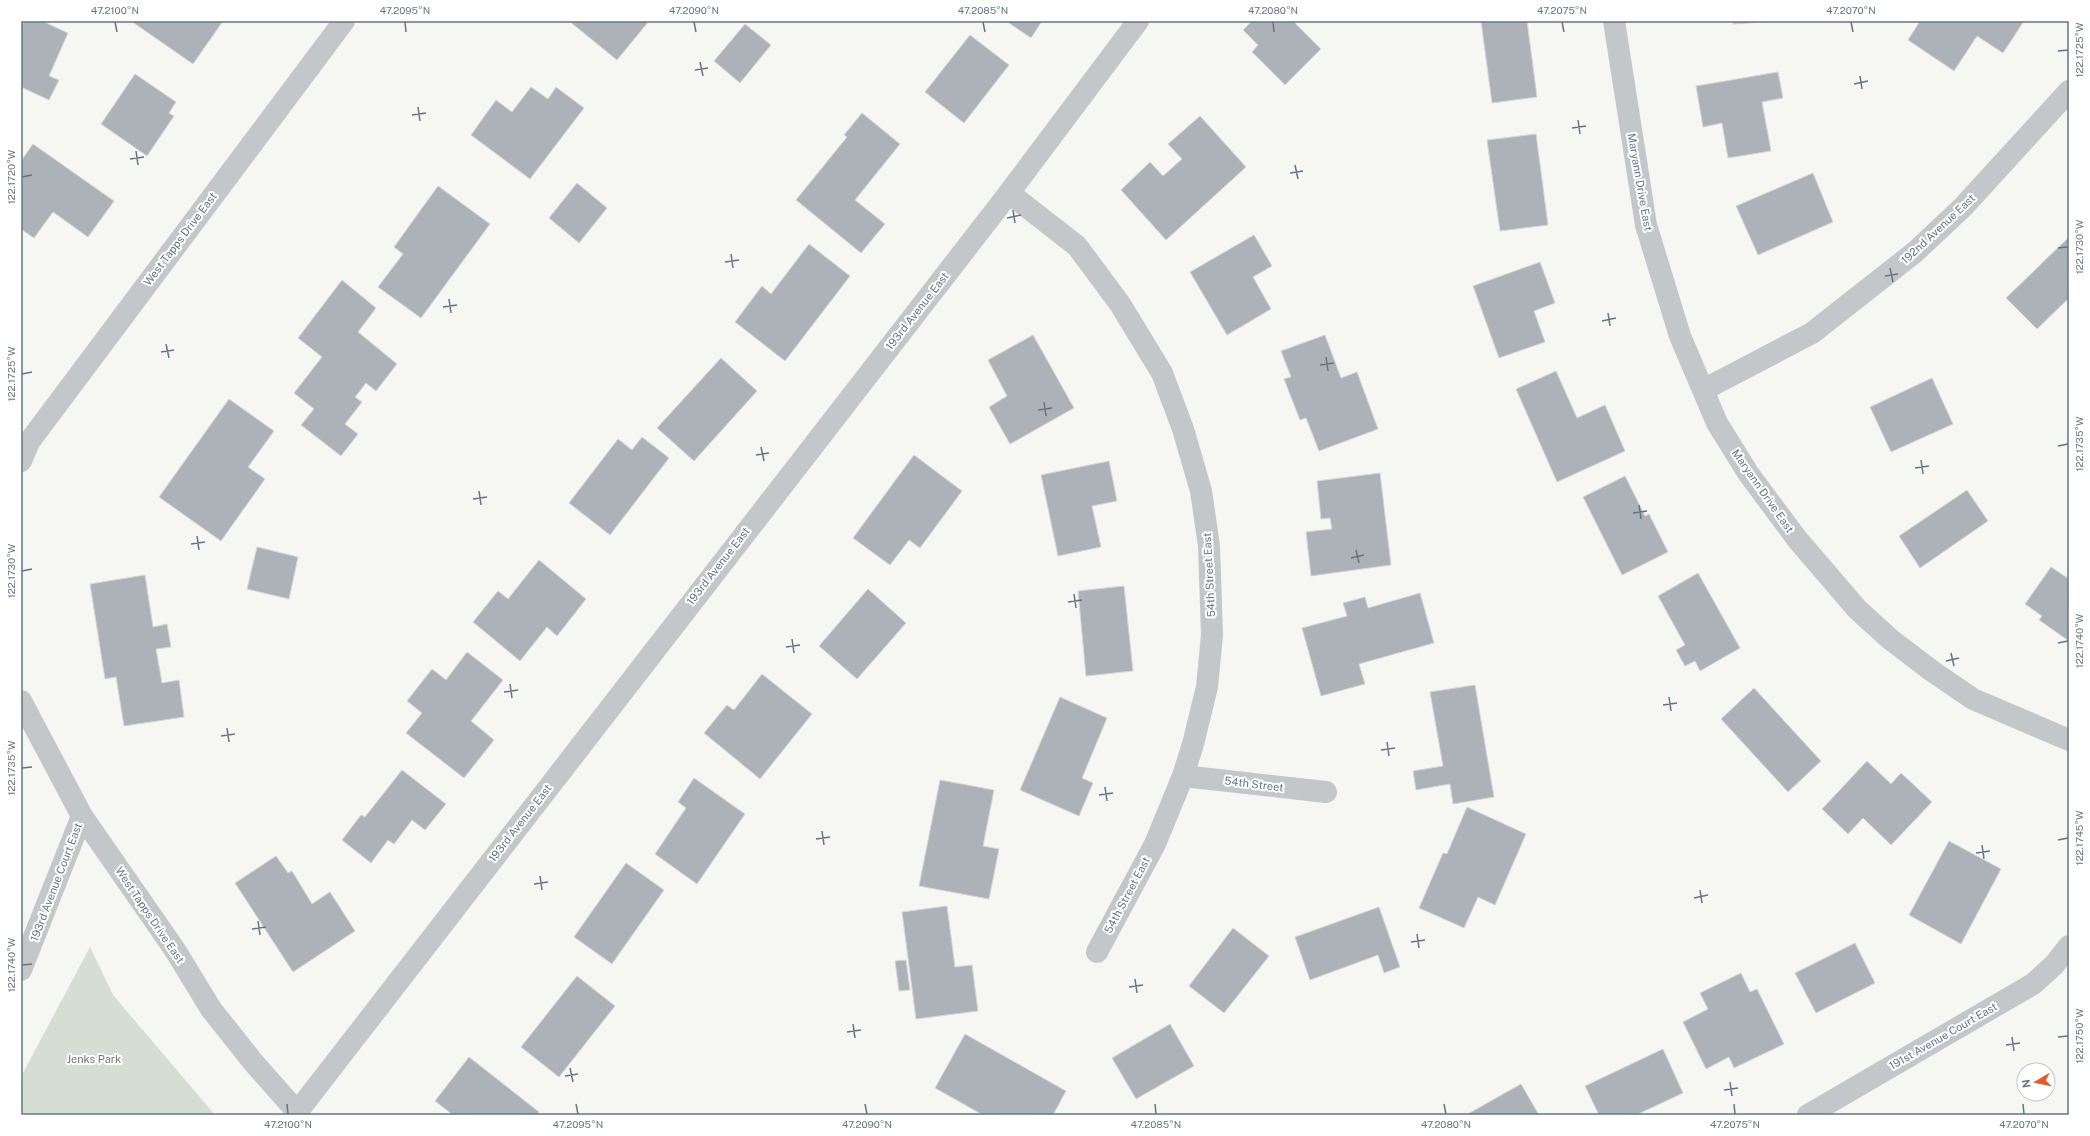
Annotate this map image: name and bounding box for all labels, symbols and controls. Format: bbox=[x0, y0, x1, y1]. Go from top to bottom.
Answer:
text: 47.2100°N bbox=[91, 4, 139, 16]
text: 47.2095°N bbox=[380, 4, 430, 16]
text: 47.2090°N bbox=[669, 4, 719, 16]
text: 47.2085°N bbox=[958, 4, 1008, 16]
text: 47.2080°N bbox=[1248, 4, 1298, 16]
text: 47.2075°N bbox=[1537, 4, 1587, 16]
text: 47.2070°N bbox=[1826, 4, 1876, 16]
text: 122.1725°W bbox=[2073, 22, 2085, 77]
street label: Maryann Drive East bbox=[1626, 132, 1654, 232]
text: 122.1720°W bbox=[5, 149, 17, 204]
street label: West Tapps Drive East bbox=[141, 190, 219, 288]
street label: 192nd Avenue East bbox=[1899, 192, 1977, 266]
text: 122.1730°W bbox=[2073, 219, 2085, 274]
street label: 193rd Avenue East bbox=[883, 270, 951, 352]
text: 122.1725°W bbox=[5, 346, 17, 401]
text: 122.1735°W bbox=[2073, 416, 2085, 472]
street label: Maryann Drive East bbox=[1730, 447, 1796, 535]
street label: 193rd Avenue East bbox=[684, 525, 752, 607]
street label: 54th Street East bbox=[1201, 532, 1217, 618]
text: 122.1730°W bbox=[5, 543, 17, 598]
text: 122.1740°W bbox=[2073, 613, 2085, 668]
text: 122.1735°W bbox=[5, 740, 17, 796]
street label: 54th Street bbox=[1224, 774, 1284, 794]
street label: 193rd Avenue East bbox=[486, 782, 554, 864]
text: 122.1745°W bbox=[2073, 810, 2085, 865]
street label: 193rd Avenue Court East bbox=[28, 821, 84, 943]
street label: 54th Street East bbox=[1102, 855, 1152, 935]
street label: West Tapps Drive East bbox=[113, 865, 187, 965]
text: 122.1740°W bbox=[5, 937, 17, 992]
street label: 191st Avenue Court East bbox=[1887, 1000, 1999, 1072]
text: 122.1750°W bbox=[2073, 1008, 2085, 1064]
park label: Jenks Park bbox=[67, 1053, 121, 1065]
north arrow bbox=[2016, 1062, 2056, 1102]
text: N bbox=[2020, 1078, 2033, 1089]
text: 47.2100°N bbox=[264, 1118, 312, 1130]
text: 47.2095°N bbox=[553, 1118, 603, 1130]
text: 47.2090°N bbox=[842, 1118, 892, 1130]
text: 47.2085°N bbox=[1131, 1118, 1181, 1130]
text: 47.2080°N bbox=[1421, 1118, 1471, 1130]
text: 47.2075°N bbox=[1710, 1118, 1760, 1130]
text: 47.2070°N bbox=[1999, 1118, 2049, 1130]

